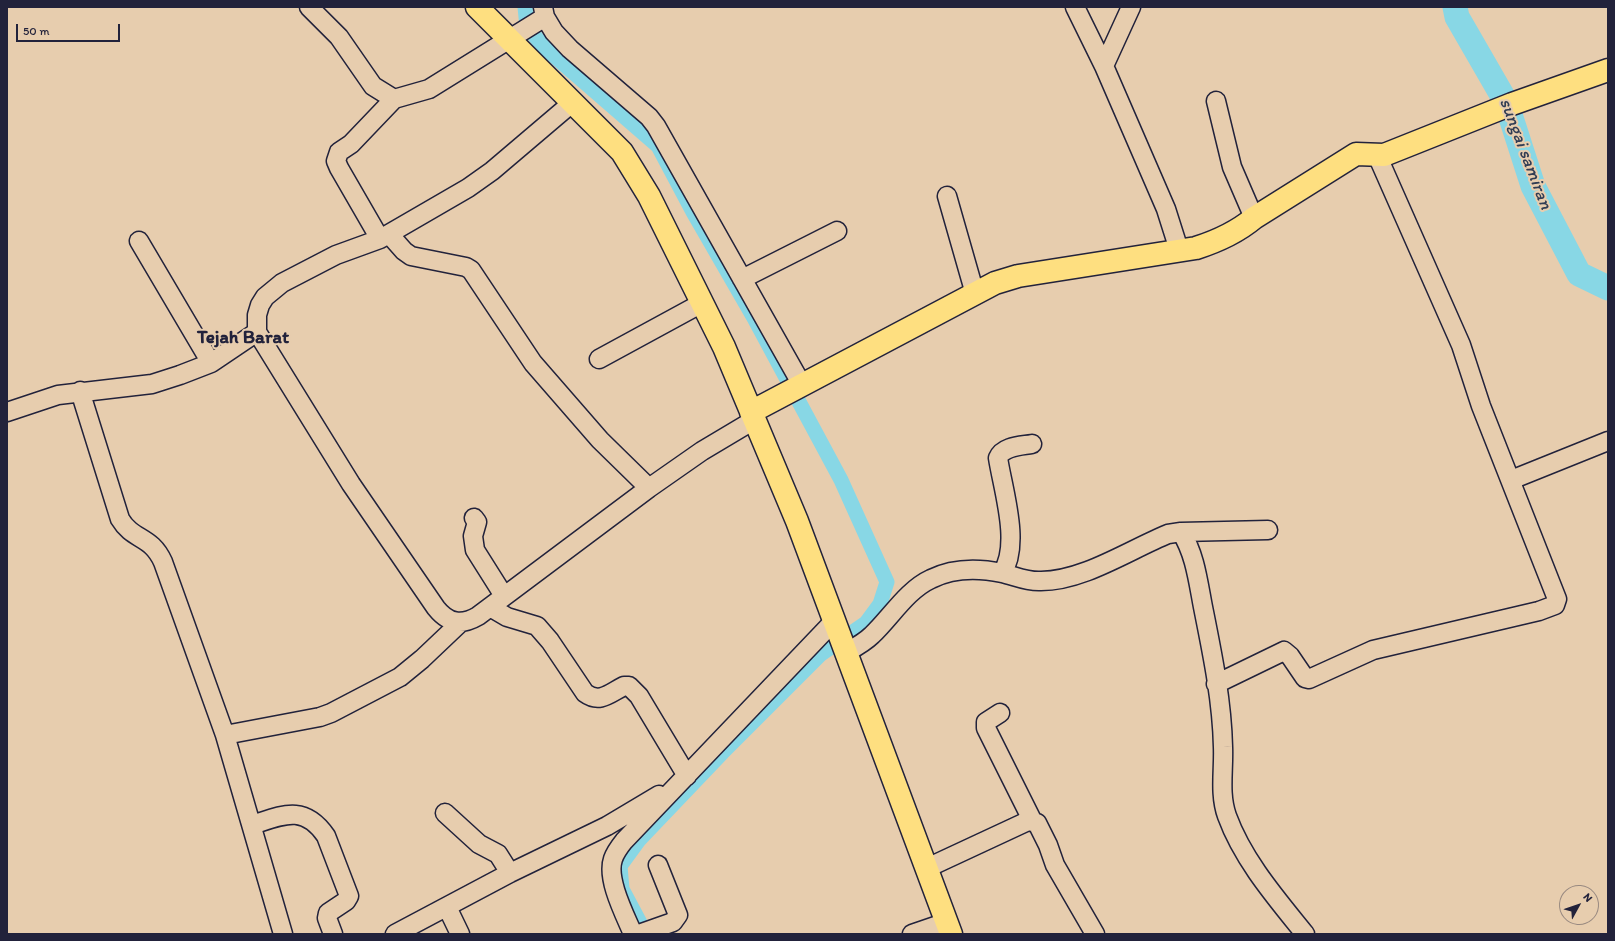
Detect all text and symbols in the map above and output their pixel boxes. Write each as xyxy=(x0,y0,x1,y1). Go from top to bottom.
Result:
scale bar xyxy=(18,16,122,42)
text: 50 m xyxy=(23,24,49,38)
water label: sungai samiran xyxy=(1494,95,1556,213)
district label: Tejah Barat xyxy=(197,327,289,349)
north arrow xyxy=(1559,885,1599,925)
text: N xyxy=(1580,891,1595,905)

